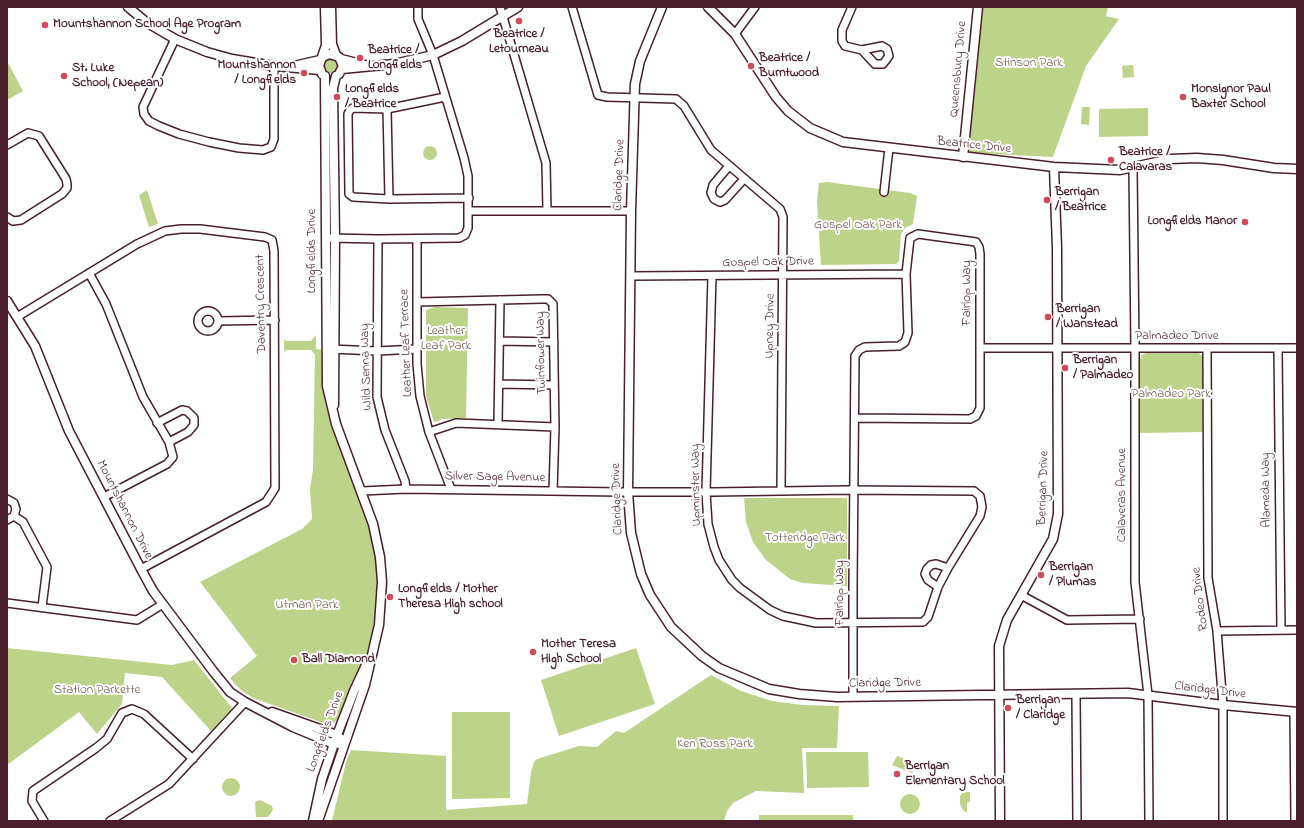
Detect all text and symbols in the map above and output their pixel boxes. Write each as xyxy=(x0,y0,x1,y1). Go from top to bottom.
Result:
marker: Beatrice / Letourneau xyxy=(514,16,524,26)
place label: Mountshannon School Age Program xyxy=(53,17,241,33)
marker: Mountshannon School Age Program xyxy=(40,20,50,30)
street label: Queensbury Drive xyxy=(947,20,971,118)
place label: Beatrice / Letourneau xyxy=(489,27,549,58)
place label: Beatrice / Longfields xyxy=(368,43,422,74)
place label: Beatrice / Burntwood xyxy=(759,51,819,82)
marker: Beatrice / Longfields xyxy=(355,53,365,63)
park label: Stinson Park xyxy=(995,56,1063,72)
place label: Mountshannon / Longfields xyxy=(217,58,296,89)
place label: St. Luke School, (Nepean) xyxy=(72,61,163,92)
marker: Beatrice / Burntwood xyxy=(746,61,756,71)
marker: Mountshannon / Longfields xyxy=(299,68,309,78)
marker: St. Luke School, (Nepean) xyxy=(59,71,69,81)
place label: Longfields / Beatrice xyxy=(345,82,399,113)
place label: Monsignor Paul Baxter School xyxy=(1191,82,1271,113)
marker: Longfields / Beatrice xyxy=(332,92,342,102)
marker: Monsignor Paul Baxter School xyxy=(1178,92,1188,102)
street label: Beatrice Drive xyxy=(936,134,1012,158)
street label: Claridge Drive xyxy=(611,139,629,211)
place label: Beatrice / Calavaras xyxy=(1119,145,1172,176)
marker: Beatrice / Calavaras xyxy=(1106,155,1116,165)
place label: Berrigan / Beatrice xyxy=(1055,185,1106,216)
marker: Berrigan / Beatrice xyxy=(1042,195,1052,205)
street label: Longfields Drive xyxy=(305,209,321,293)
place label: Longfields Manor xyxy=(1148,214,1237,230)
marker: Longfields Manor xyxy=(1240,217,1250,227)
park label: Gospel Oak Park xyxy=(814,218,902,234)
street label: Daventry Crescent xyxy=(253,254,271,354)
street label: Gospel Oak Drive xyxy=(722,254,814,272)
street label: Fairlop Way xyxy=(960,260,976,326)
street label: Leather Leaf Terrace xyxy=(397,289,417,397)
street label: Upney Drive xyxy=(763,293,779,359)
place label: Berrigan / Wanstead xyxy=(1056,302,1118,333)
street label: Twinflower Way xyxy=(533,311,551,395)
marker: Berrigan / Wanstead xyxy=(1043,312,1053,322)
street label: Wild Senna Way xyxy=(358,323,376,411)
park label: Leather Leaf Park xyxy=(421,324,471,355)
street label: Palmadeo Drive xyxy=(1135,329,1219,345)
place label: Berrigan / Palmadeo xyxy=(1073,353,1133,384)
marker: Berrigan / Palmadeo xyxy=(1060,363,1070,373)
park label: Palmadeo Park xyxy=(1131,387,1211,403)
street label: Upminster Way xyxy=(688,444,706,526)
street label: Calaveras Avenue xyxy=(1115,448,1131,542)
street label: Berrigan Drive xyxy=(1035,450,1053,526)
street label: Alameda Way xyxy=(1259,452,1275,528)
street label: Mountshannon Drive xyxy=(92,458,156,562)
street label: Claridge Drive xyxy=(609,463,627,535)
street label: Silver Sage Avenue xyxy=(445,469,545,487)
park label: Totteridge Park xyxy=(765,531,845,547)
street label: Fairlop Way xyxy=(833,560,849,626)
place label: Berrigan / Plumas xyxy=(1049,560,1096,591)
street label: Rodeo Drive xyxy=(1189,566,1213,632)
marker: Berrigan / Plumas xyxy=(1036,570,1046,580)
place label: Longfields / Mother Theresa High school xyxy=(398,582,503,613)
marker: Longfields / Mother Theresa High school xyxy=(385,592,395,602)
park label: Utman Park xyxy=(276,598,338,614)
place label: Mother Teresa High School xyxy=(541,637,616,668)
marker: Mother Teresa High School xyxy=(528,647,538,657)
place label: Ball Diamond xyxy=(302,652,375,668)
marker: Ball Diamond xyxy=(289,655,299,665)
street label: Claridge Drive xyxy=(849,676,921,692)
street label: Claridge Drive xyxy=(1173,679,1247,703)
park label: Station Parkette xyxy=(54,683,140,699)
street label: Longfields Drive xyxy=(304,690,348,774)
place label: Berrigan / Claridge xyxy=(1016,693,1065,724)
marker: Berrigan / Claridge xyxy=(1003,703,1013,713)
park label: Ken Ross Park xyxy=(677,737,753,753)
place label: Berrigan Elementary School xyxy=(905,759,1005,790)
marker: Berrigan Elementary School xyxy=(892,769,902,779)

